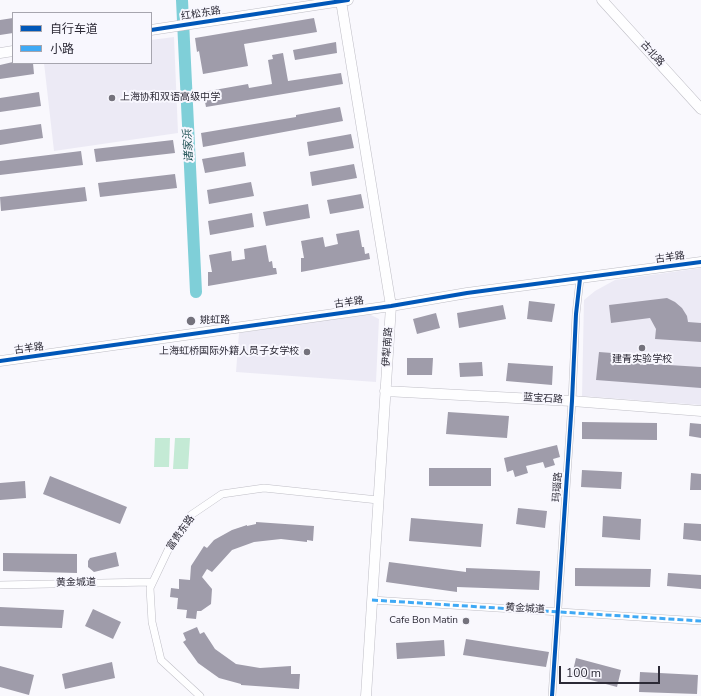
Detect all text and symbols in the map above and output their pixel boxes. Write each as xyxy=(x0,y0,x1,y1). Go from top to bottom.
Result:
street label: 红松东路 xyxy=(180,5,222,23)
legend xyxy=(12,12,152,64)
text: 自行车道 xyxy=(50,21,98,37)
street label: 古北路 xyxy=(638,39,666,69)
text: 小路 xyxy=(50,41,74,57)
place label: 上海协和双语高级中学 xyxy=(120,92,220,104)
marker: 上海协和双语高级中学 xyxy=(107,93,117,103)
water label: 诸家浜 xyxy=(182,129,196,163)
street label: 古羊路 xyxy=(654,250,686,266)
street label: 古羊路 xyxy=(333,295,365,311)
marker: 姚虹路 xyxy=(185,315,197,327)
place label: 姚虹路 xyxy=(200,315,230,327)
street label: 伊犁南路 xyxy=(381,327,395,367)
street label: 古羊路 xyxy=(13,341,45,357)
marker: 建青实验学校 xyxy=(637,343,647,353)
place label: 上海虹桥国际外籍人员子女学校 xyxy=(159,346,299,358)
marker: 上海虹桥国际外籍人员子女学校 xyxy=(302,347,312,357)
place label: 建青实验学校 xyxy=(612,354,672,366)
street label: 蓝宝石路 xyxy=(523,392,563,406)
street label: 玛瑙路 xyxy=(551,472,565,502)
street label: 富贵东路 xyxy=(165,513,197,553)
street label: 黄金城道 xyxy=(56,577,96,589)
street label: 黄金城道 xyxy=(505,602,545,616)
place label: Cafe Bon Matin xyxy=(389,615,458,627)
marker: Cafe Bon Matin xyxy=(461,616,471,626)
scale bar xyxy=(561,658,662,684)
text: 100 m xyxy=(566,665,601,681)

